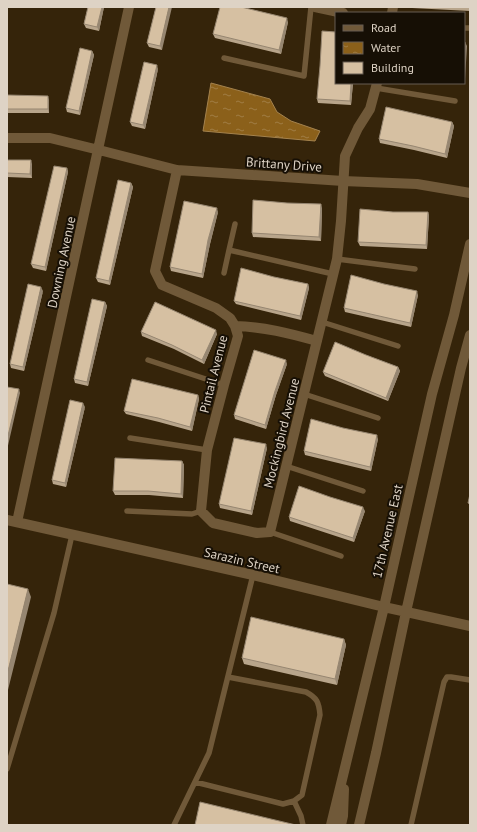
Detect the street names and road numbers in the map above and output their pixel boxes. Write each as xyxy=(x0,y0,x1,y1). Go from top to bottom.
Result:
street label: Brittany Drive xyxy=(245,153,323,176)
street label: Downing Avenue xyxy=(43,215,79,309)
street label: Pintail Avenue xyxy=(196,333,231,415)
street label: Mockingbird Avenue xyxy=(260,376,303,490)
street label: 17th Avenue East xyxy=(368,482,407,580)
street label: Sarazin Street xyxy=(202,544,282,578)

